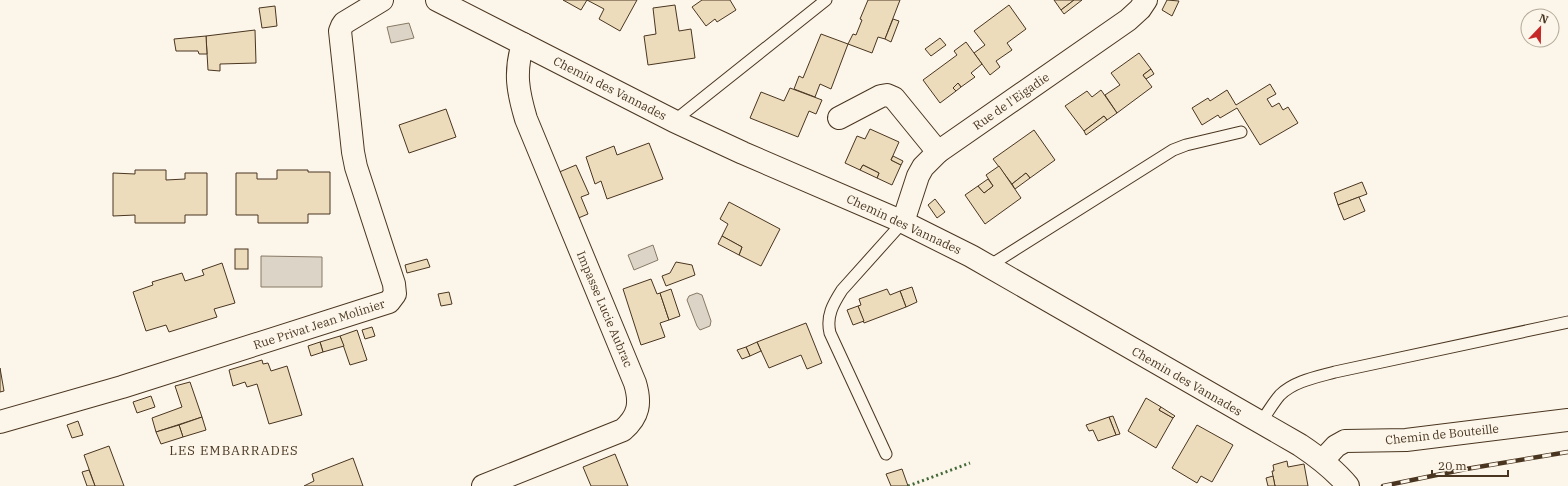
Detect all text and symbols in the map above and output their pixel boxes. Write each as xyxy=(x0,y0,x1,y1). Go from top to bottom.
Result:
north arrow xyxy=(1520,8,1560,48)
text: N xyxy=(1537,11,1551,27)
street label: Chemin des Vannades xyxy=(551,53,669,123)
street label: Rue de l'Eigadie xyxy=(970,69,1052,133)
street label: Chemin des Vannades xyxy=(844,191,964,257)
street label: Impasse Lucie Aubrac xyxy=(574,249,636,369)
street label: Rue Privat Jean Molinier xyxy=(251,295,387,352)
street label: Chemin des Vannades xyxy=(1129,343,1245,419)
street label: Chemin de Bouteille xyxy=(1384,421,1500,447)
district label: LES EMBARRADES xyxy=(169,442,299,459)
scale bar xyxy=(1432,452,1508,478)
text: 20 m xyxy=(1438,458,1467,473)

